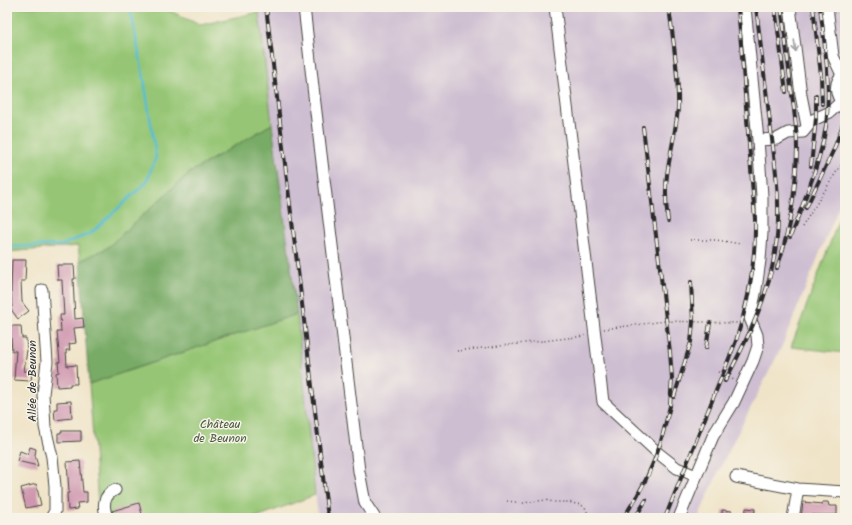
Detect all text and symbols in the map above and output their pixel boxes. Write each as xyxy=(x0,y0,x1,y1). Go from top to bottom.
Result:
one-way arrow xyxy=(791,39,799,52)
street label: Allée de Beunon xyxy=(23,340,42,422)
park label: Château de Beunon xyxy=(193,415,247,448)

